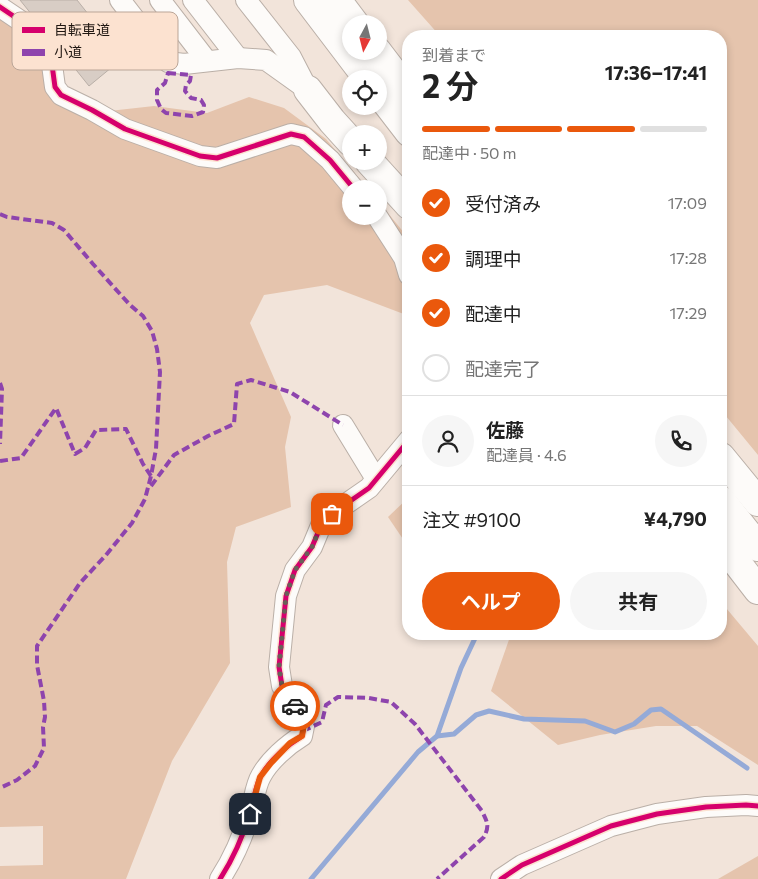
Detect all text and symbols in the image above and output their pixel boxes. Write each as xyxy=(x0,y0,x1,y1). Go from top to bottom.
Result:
legend xyxy=(12,12,178,70)
north arrow xyxy=(342,15,388,60)
map controls xyxy=(342,15,387,225)
text: 自転車道 xyxy=(54,21,110,38)
text: 小道 xyxy=(54,43,82,60)
text: 到着まで xyxy=(422,45,486,64)
text: 17:36–17:41 xyxy=(605,61,707,84)
text: 2 分 xyxy=(422,65,478,105)
button: locate xyxy=(342,70,387,115)
button: + xyxy=(342,125,387,170)
text: 配達中 · 50 m xyxy=(422,143,517,162)
button: − xyxy=(342,180,387,225)
icon: check xyxy=(422,189,450,217)
text: 受付済み xyxy=(465,192,541,215)
text: 17:09 xyxy=(668,193,707,212)
icon: check xyxy=(422,244,450,272)
text: 調理中 xyxy=(465,247,522,270)
text: 17:28 xyxy=(669,248,707,267)
icon: check xyxy=(422,299,450,327)
text: 配達中 xyxy=(465,302,522,325)
text: 17:29 xyxy=(669,303,707,322)
text: 配達完了 xyxy=(465,357,541,380)
button: person xyxy=(422,415,474,467)
button: phone xyxy=(655,415,707,467)
text: 佐藤 xyxy=(486,418,524,441)
text: 配達員 · 4.6 xyxy=(486,445,567,464)
pin xyxy=(311,493,353,535)
icon: bag xyxy=(318,500,346,528)
text: ¥4,790 xyxy=(644,507,707,530)
text: 注文 #9100 xyxy=(422,508,521,531)
button: ヘルプ xyxy=(422,572,560,630)
button: 共有 xyxy=(570,572,707,630)
courier xyxy=(270,681,320,731)
icon: car xyxy=(281,692,309,720)
pin xyxy=(229,793,271,835)
icon: home xyxy=(236,800,264,828)

